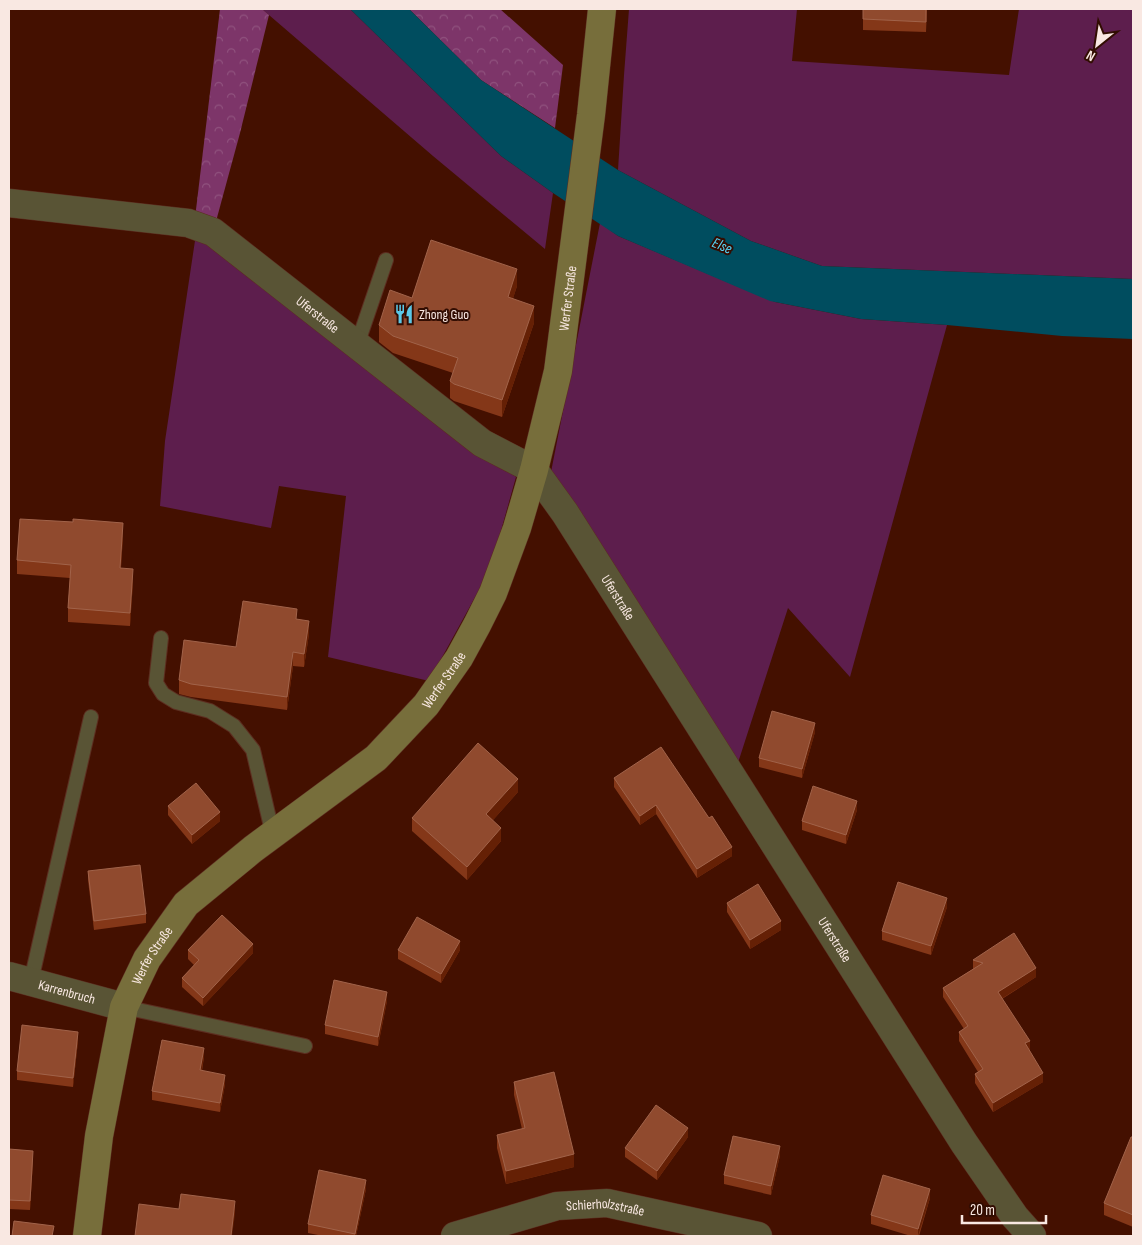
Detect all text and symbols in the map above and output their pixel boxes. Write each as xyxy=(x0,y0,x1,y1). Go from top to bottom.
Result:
north arrow xyxy=(1072,20,1122,70)
text: N xyxy=(1083,47,1098,65)
water label: Else xyxy=(709,233,735,259)
street label: Werfer Straße xyxy=(555,265,580,332)
street label: Uferstraße xyxy=(293,292,343,336)
restaurant icon: Zhong Guo xyxy=(393,303,415,325)
place label: Zhong Guo xyxy=(419,306,469,323)
street label: Uferstraße xyxy=(598,572,639,623)
street label: Werfer Straße xyxy=(418,649,469,712)
street label: Uferstraße xyxy=(815,914,856,965)
street label: Werfer Straße xyxy=(128,923,176,987)
street label: Karrenbruch xyxy=(37,976,97,1007)
scale bar xyxy=(962,1192,1046,1224)
street label: Schierholzstraße xyxy=(565,1194,646,1219)
text: 20 m xyxy=(970,1201,995,1220)

